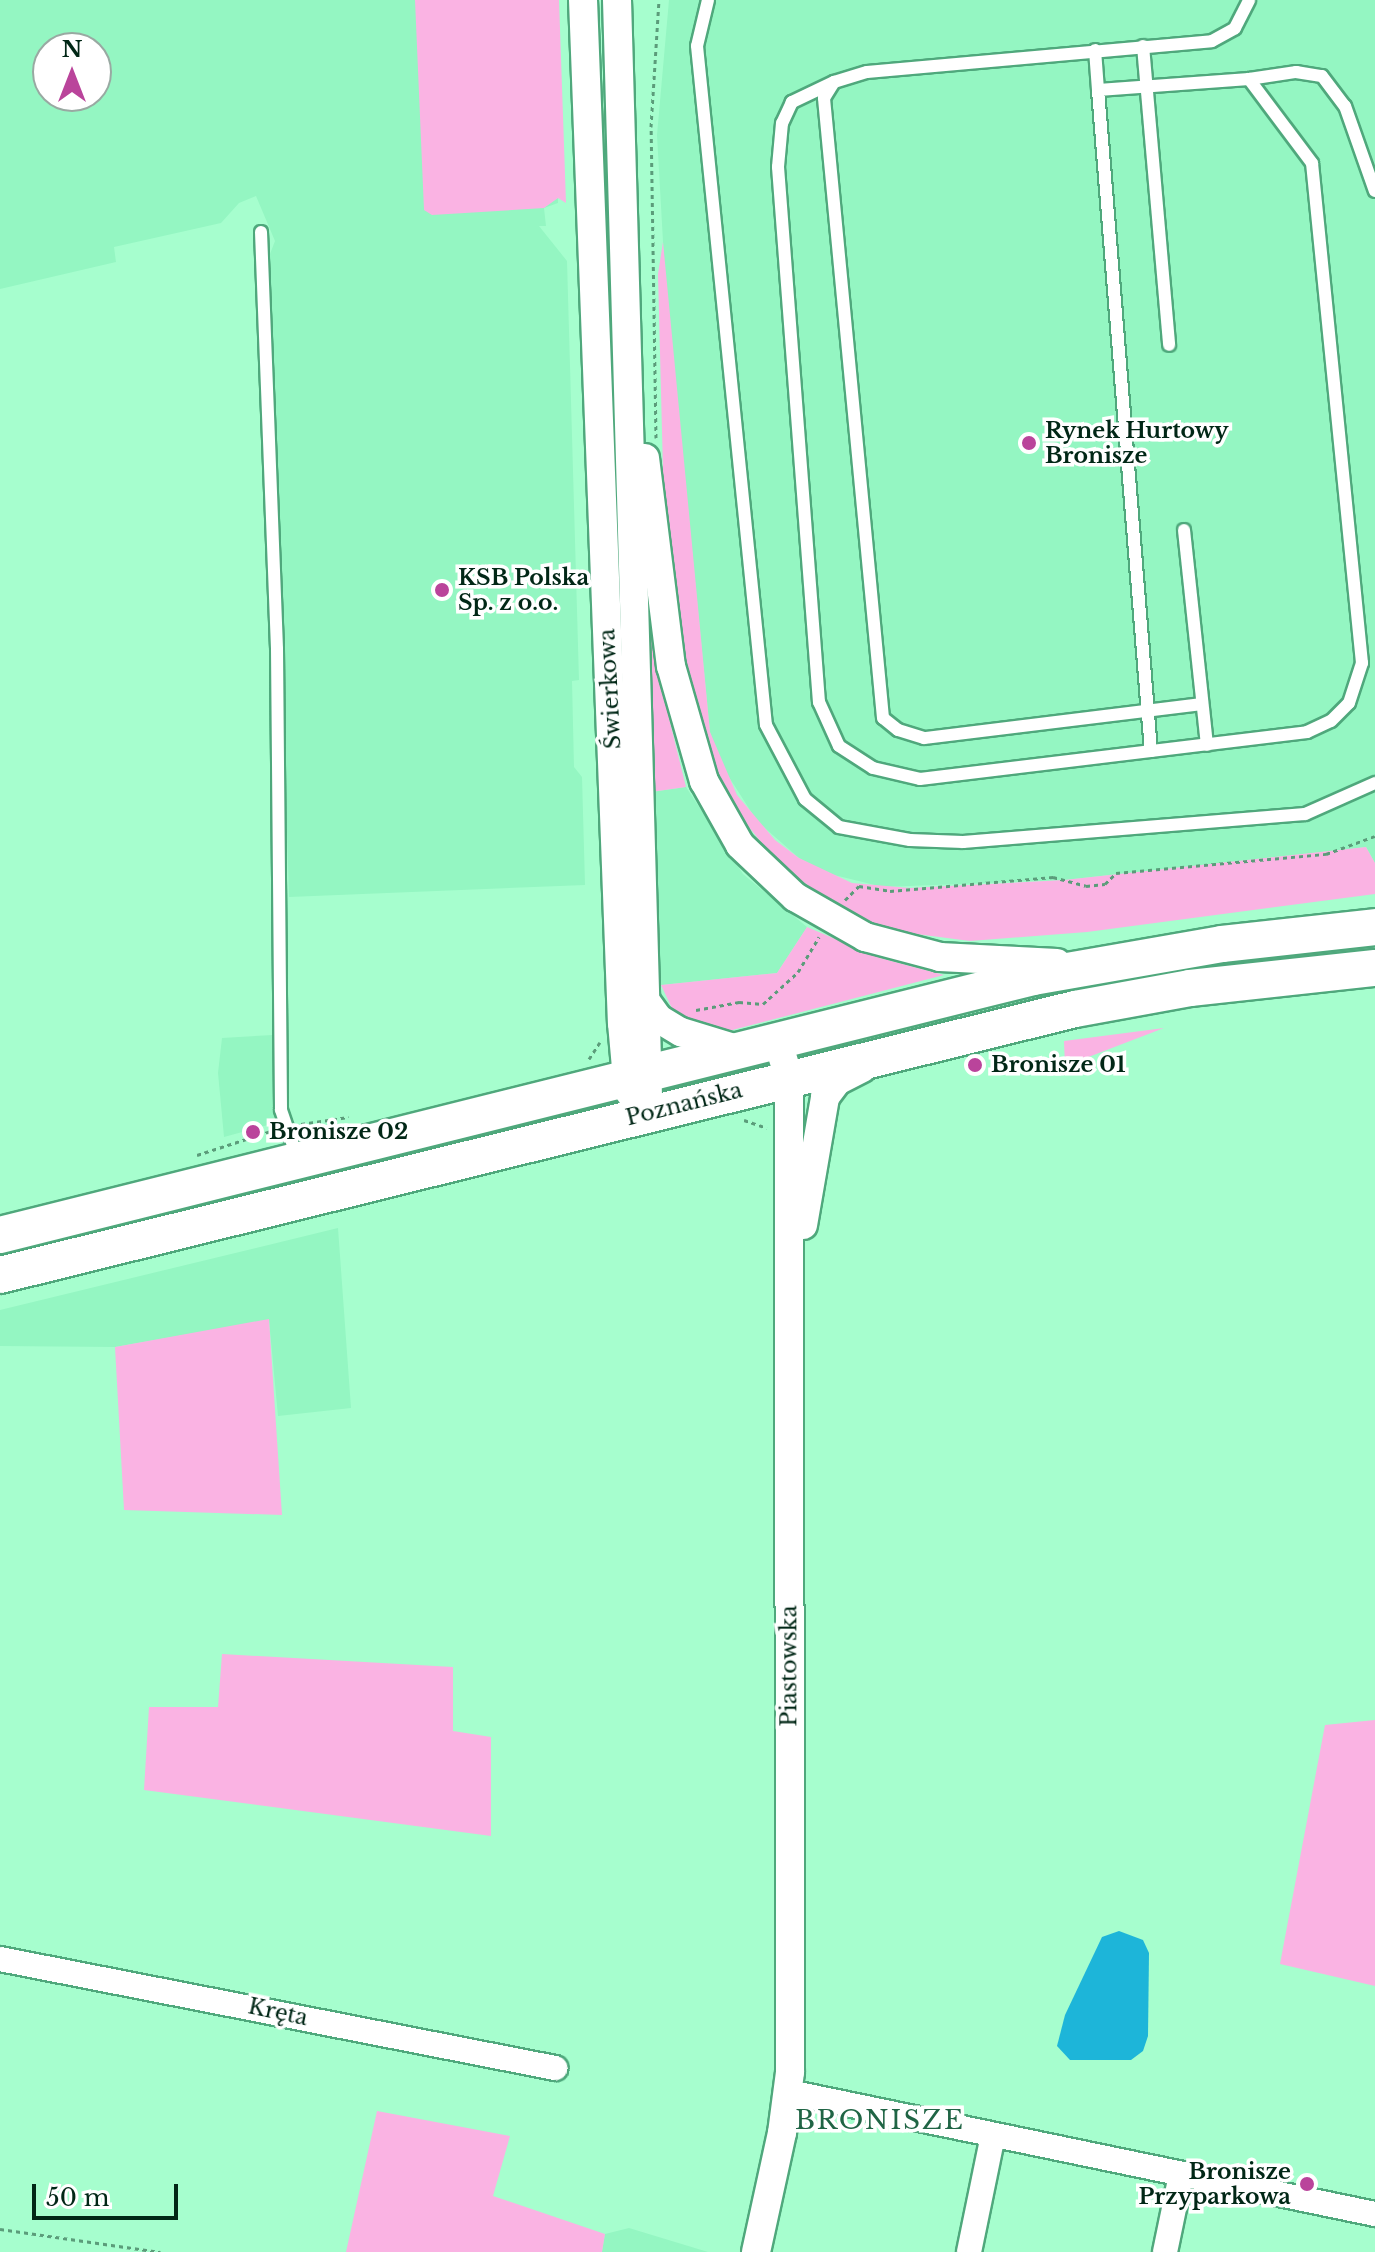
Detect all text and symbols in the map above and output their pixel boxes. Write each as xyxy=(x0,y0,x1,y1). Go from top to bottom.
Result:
north arrow xyxy=(32,32,112,112)
text: N xyxy=(62,36,82,63)
place label: Rynek Hurtowy Bronisze xyxy=(1045,417,1229,468)
marker: Rynek Hurtowy Bronisze xyxy=(1020,434,1038,452)
place label: KSB Polska Sp. z o.o. xyxy=(458,564,589,616)
marker: KSB Polska Sp. z o.o. xyxy=(433,581,451,599)
street label: Świerkowa xyxy=(594,628,626,750)
place label: Bronisze 01 xyxy=(991,1052,1126,1078)
marker: Bronisze 01 xyxy=(966,1056,984,1074)
street label: Poznańska xyxy=(623,1077,745,1131)
place label: Bronisze 02 xyxy=(269,1119,408,1145)
marker: Bronisze 02 xyxy=(244,1123,262,1141)
street label: Piastowska xyxy=(776,1605,802,1727)
street label: Kręta xyxy=(246,1993,310,2031)
district label: BRONISZE xyxy=(795,2105,965,2137)
place label: Bronisze Przyparkowa xyxy=(1139,2158,1291,2210)
scale bar xyxy=(36,2168,182,2218)
marker: Bronisze Przyparkowa xyxy=(1298,2175,1316,2193)
text: 50 m xyxy=(46,2183,109,2212)

